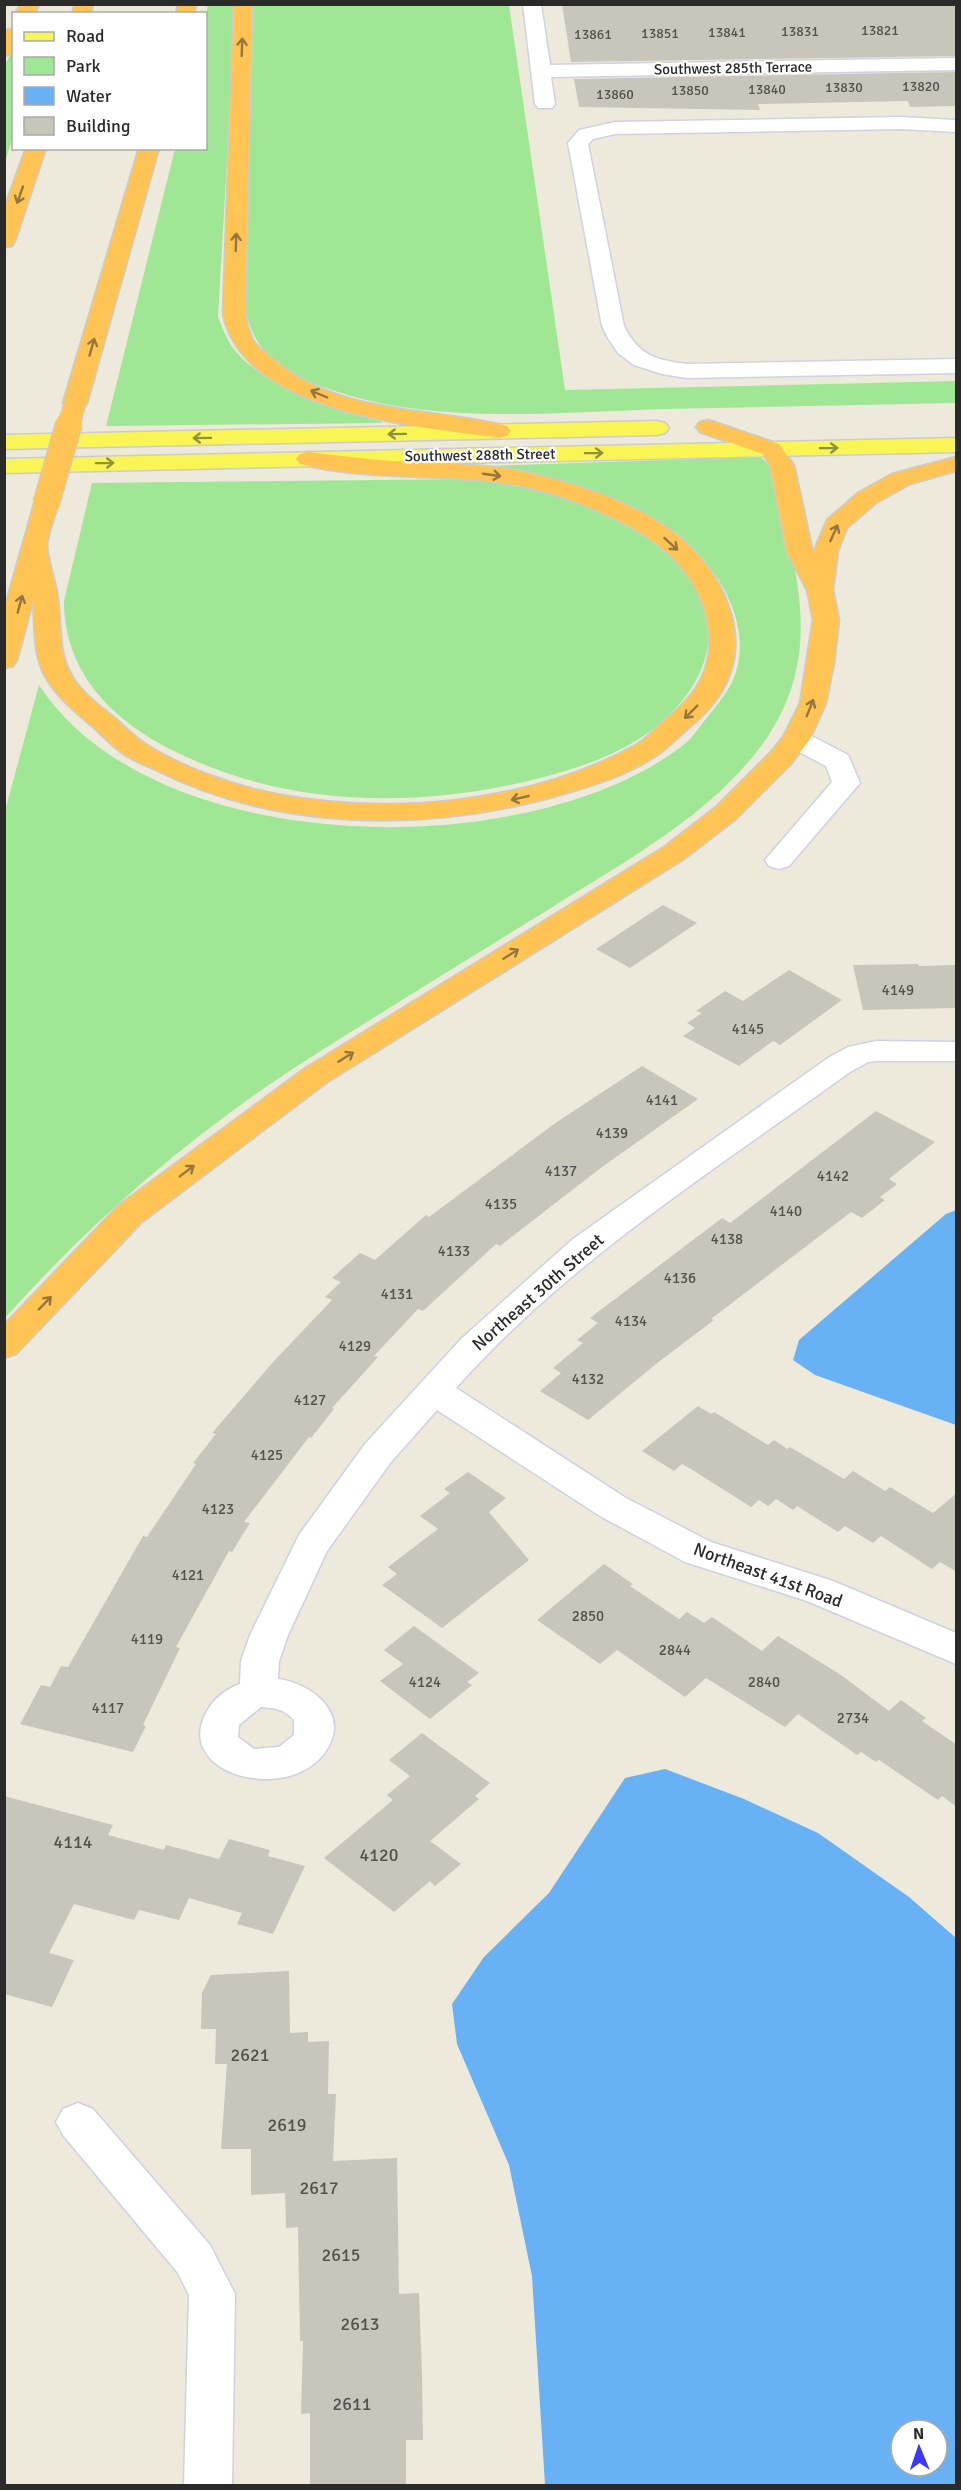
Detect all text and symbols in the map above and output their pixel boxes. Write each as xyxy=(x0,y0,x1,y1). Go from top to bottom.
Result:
legend xyxy=(12,12,207,150)
house number: 13821 xyxy=(861,22,899,39)
house number: 13831 xyxy=(781,23,819,40)
house number: 13841 xyxy=(708,24,746,41)
text: Road xyxy=(66,25,105,47)
house number: 13851 xyxy=(641,25,679,42)
house number: 13861 xyxy=(574,26,612,43)
one-way arrow xyxy=(236,37,247,57)
text: Park xyxy=(66,55,101,77)
street label: Southwest 285th Terrace xyxy=(654,58,812,78)
house number: 13820 xyxy=(902,78,940,95)
house number: 13830 xyxy=(825,79,863,96)
house number: 13840 xyxy=(748,81,786,98)
house number: 13850 xyxy=(671,82,709,99)
text: Water xyxy=(66,85,112,107)
house number: 13860 xyxy=(596,86,634,103)
text: Building xyxy=(66,115,130,137)
one-way arrow xyxy=(14,185,25,203)
one-way arrow xyxy=(230,232,242,252)
one-way arrow xyxy=(86,338,98,357)
one-way arrow xyxy=(310,388,329,399)
one-way arrow xyxy=(388,428,408,439)
one-way arrow xyxy=(193,432,213,444)
one-way arrow xyxy=(819,442,839,453)
street label: Southwest 288th Street xyxy=(404,445,556,465)
one-way arrow xyxy=(583,447,603,458)
one-way arrow xyxy=(94,458,114,469)
one-way arrow xyxy=(481,469,501,480)
one-way arrow xyxy=(828,525,840,543)
one-way arrow xyxy=(663,537,678,551)
one-way arrow xyxy=(14,595,26,614)
one-way arrow xyxy=(805,699,816,717)
one-way arrow xyxy=(683,704,698,719)
one-way arrow xyxy=(510,793,529,805)
one-way arrow xyxy=(502,948,519,960)
house number: 4149 xyxy=(882,981,914,999)
house number: 4145 xyxy=(732,1020,764,1038)
one-way arrow xyxy=(337,1051,354,1064)
house number: 4141 xyxy=(646,1091,678,1109)
house number: 4139 xyxy=(596,1124,628,1142)
house number: 4137 xyxy=(545,1162,577,1180)
one-way arrow xyxy=(179,1165,195,1177)
house number: 4142 xyxy=(817,1167,849,1185)
house number: 4135 xyxy=(485,1195,517,1213)
house number: 4140 xyxy=(770,1202,802,1220)
street label: Northeast 30th Street xyxy=(468,1229,608,1355)
house number: 4138 xyxy=(711,1230,743,1248)
house number: 4133 xyxy=(438,1242,470,1260)
house number: 4136 xyxy=(664,1269,696,1287)
house number: 4131 xyxy=(381,1285,413,1303)
one-way arrow xyxy=(38,1296,52,1311)
house number: 4134 xyxy=(615,1312,647,1330)
house number: 4129 xyxy=(339,1337,371,1355)
house number: 4132 xyxy=(572,1370,604,1388)
house number: 4127 xyxy=(294,1391,326,1409)
house number: 4125 xyxy=(251,1446,283,1464)
house number: 4123 xyxy=(202,1500,234,1518)
street label: Northeast 41st Road xyxy=(690,1538,846,1612)
house number: 4121 xyxy=(172,1566,204,1584)
house number: 2850 xyxy=(572,1607,604,1625)
house number: 4119 xyxy=(131,1630,163,1648)
house number: 2844 xyxy=(659,1641,691,1659)
house number: 4124 xyxy=(409,1673,441,1691)
house number: 2840 xyxy=(748,1673,780,1691)
house number: 4117 xyxy=(92,1699,124,1717)
house number: 2734 xyxy=(837,1709,869,1727)
house number: 4114 xyxy=(54,1831,93,1853)
house number: 4120 xyxy=(360,1844,398,1866)
house number: 2621 xyxy=(231,2044,269,2066)
house number: 2619 xyxy=(268,2114,306,2136)
house number: 2617 xyxy=(300,2177,338,2199)
house number: 2615 xyxy=(322,2244,360,2266)
house number: 2613 xyxy=(341,2313,379,2335)
house number: 2611 xyxy=(333,2393,371,2415)
north arrow xyxy=(889,2418,949,2478)
text: N xyxy=(913,2424,924,2444)

